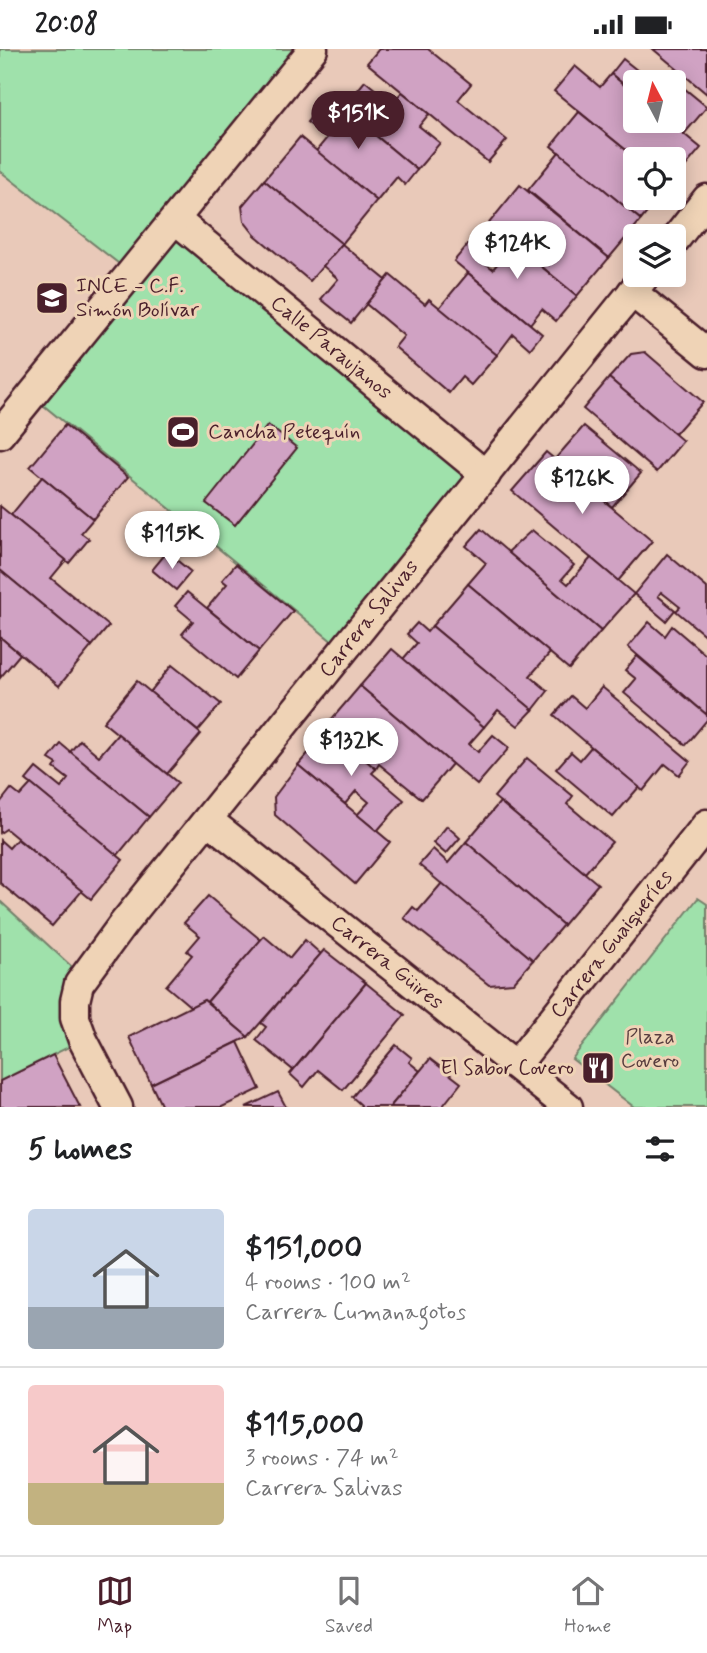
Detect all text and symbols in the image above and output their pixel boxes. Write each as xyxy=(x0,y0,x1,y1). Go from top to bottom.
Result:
text: 20:08 xyxy=(35,8,98,42)
north arrow xyxy=(623,70,686,133)
map controls xyxy=(623,70,686,287)
pin: $151K xyxy=(309,91,407,151)
text: $151K xyxy=(327,99,389,129)
button: locate xyxy=(623,147,686,210)
pin: $124K xyxy=(468,222,566,281)
button: layers xyxy=(623,224,686,287)
text: $124K xyxy=(484,229,550,259)
place label: INCE - C.F. Simón Bolívar xyxy=(76,272,199,324)
school or university icon: INCE - C.F. Simón Bolívar xyxy=(33,279,71,317)
street label: Calle Paraujanos xyxy=(265,289,398,406)
sports icon: Cancha Petequín xyxy=(164,413,202,451)
place label: Cancha Petequín xyxy=(208,418,360,446)
pin: $126K xyxy=(533,456,631,516)
text: $126K xyxy=(550,464,614,494)
pin: $115K xyxy=(123,511,221,571)
text: $115K xyxy=(141,519,203,549)
street label: Carrera Salivas xyxy=(313,554,425,683)
pin: $132K xyxy=(302,719,400,778)
text: $132K xyxy=(319,726,383,756)
street label: Carrera Guaiqueríes xyxy=(544,864,679,1024)
street label: Carrera Güires xyxy=(325,909,449,1016)
park label: Plaza Covero xyxy=(621,1023,679,1075)
restaurant icon: El Sabor Covero xyxy=(579,1049,617,1087)
place label: El Sabor Covero xyxy=(440,1054,574,1082)
text: 5 homes xyxy=(28,1130,133,1169)
icon: filters xyxy=(641,1130,679,1168)
text: $151,000 xyxy=(245,1229,362,1268)
icon: home xyxy=(84,1237,168,1321)
text: 4 rooms · 100 m² xyxy=(245,1268,411,1298)
text: Carrera Cumanagotos xyxy=(245,1298,466,1328)
text: $115,000 xyxy=(245,1405,364,1444)
icon: home xyxy=(84,1413,168,1497)
text: 3 rooms · 74 m² xyxy=(245,1444,399,1474)
text: Carrera Salivas xyxy=(245,1474,403,1504)
tab: Map xyxy=(96,1572,134,1639)
tab: Saved xyxy=(325,1572,373,1639)
tab: Home xyxy=(564,1572,611,1639)

